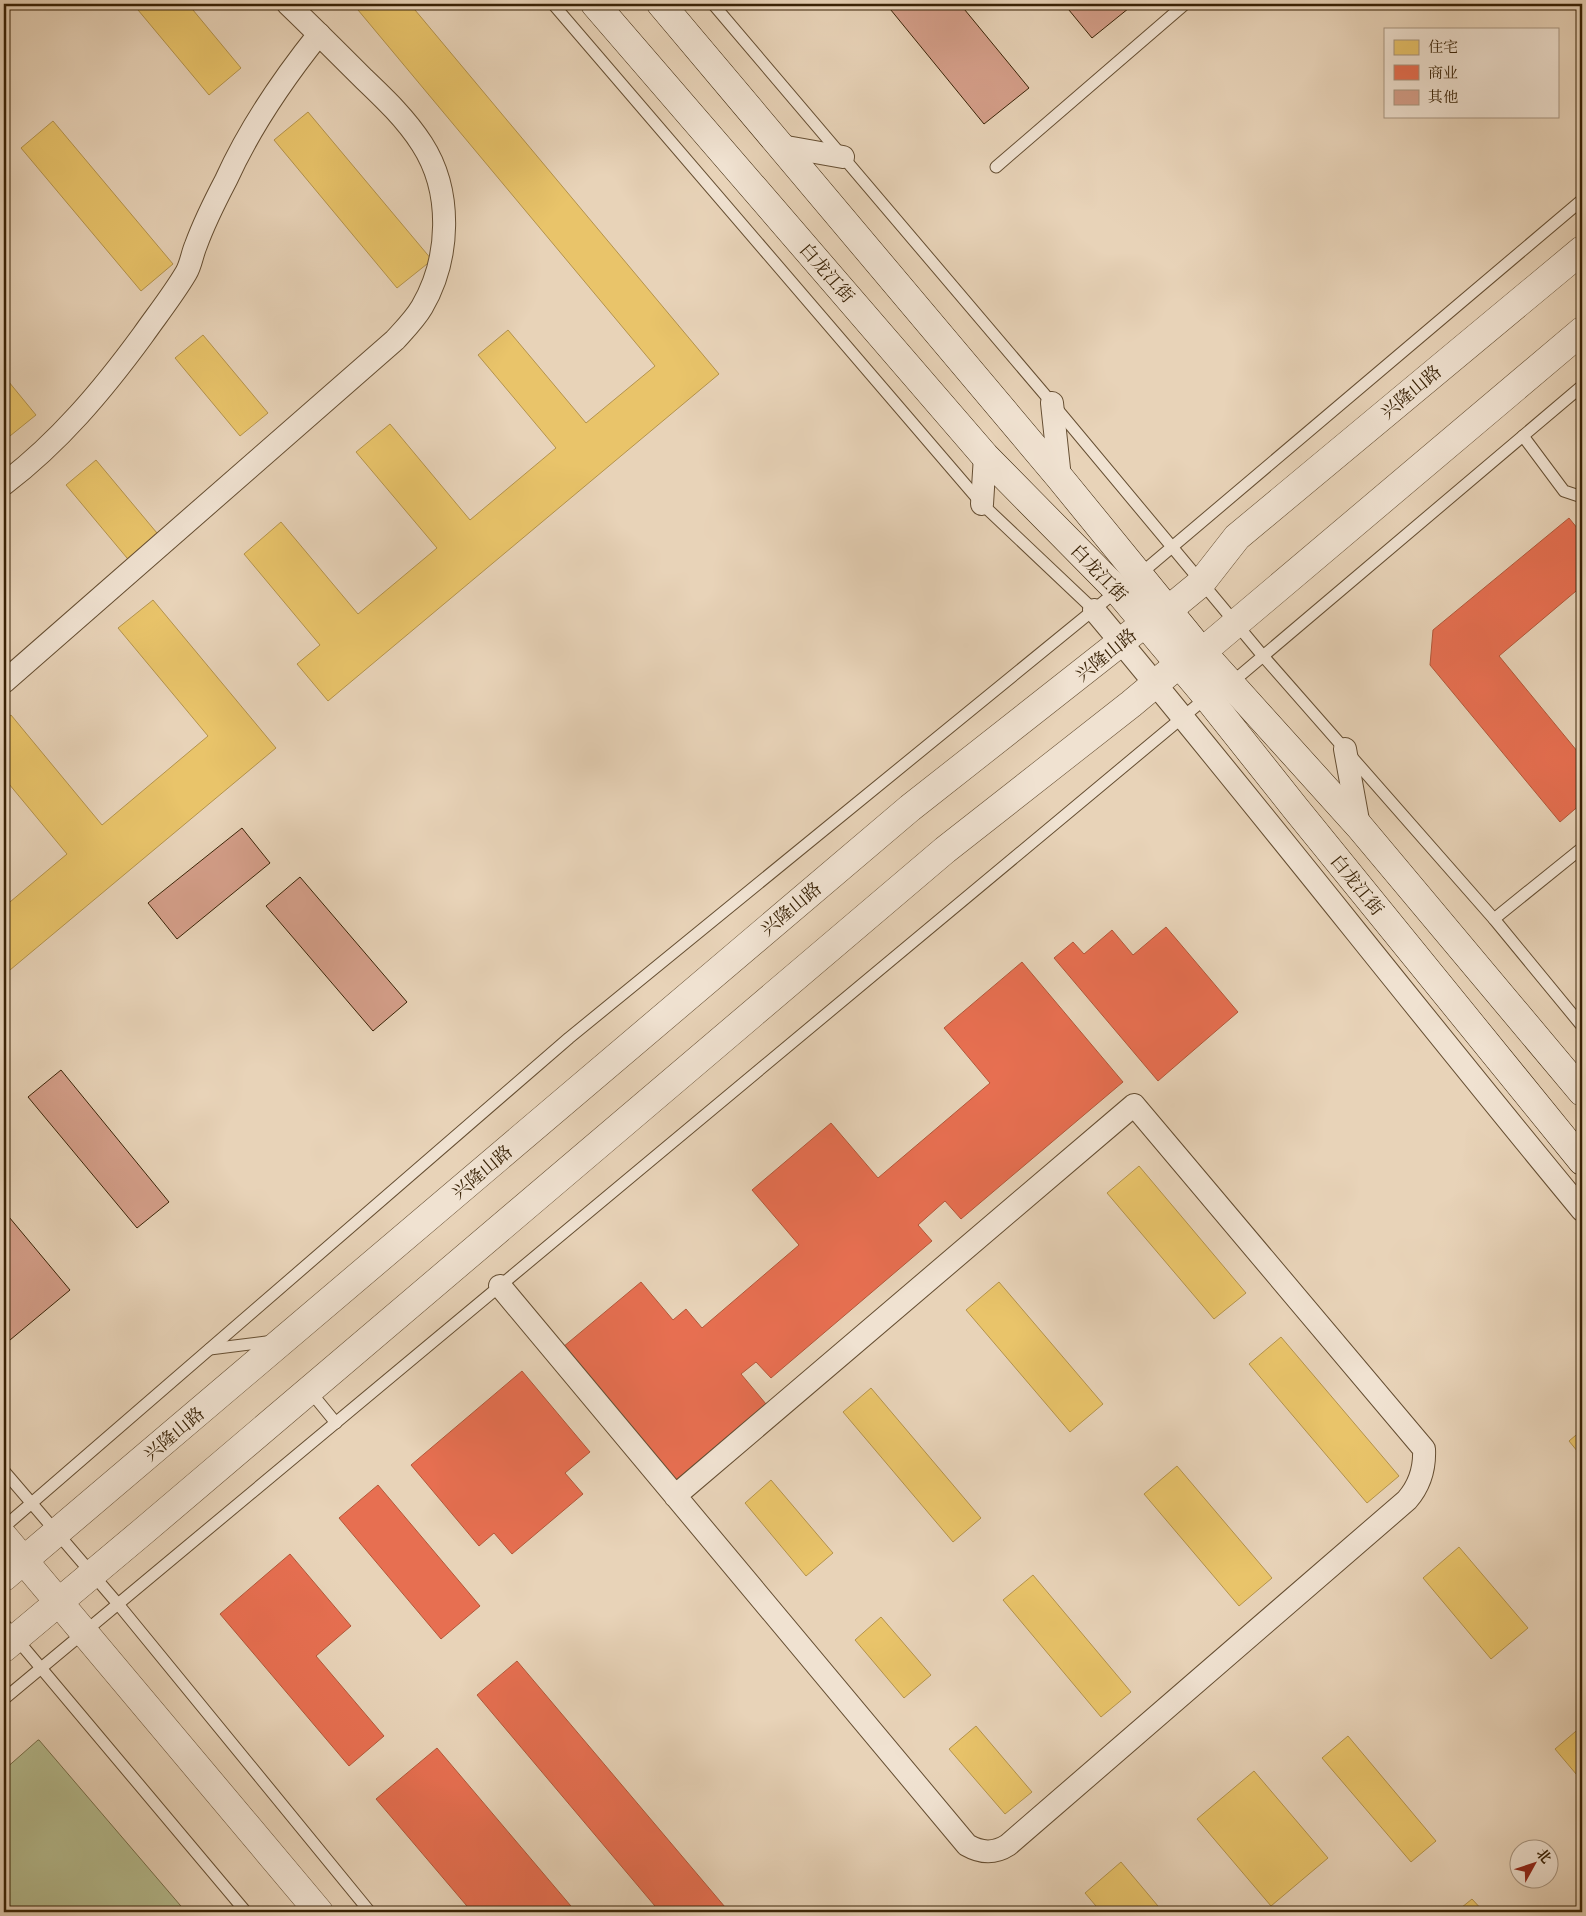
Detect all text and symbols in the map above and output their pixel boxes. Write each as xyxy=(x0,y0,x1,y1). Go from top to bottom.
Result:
legend xyxy=(1384,28,1558,118)
text: 住宅 xyxy=(1428,38,1458,59)
text: 商业 xyxy=(1428,64,1458,85)
text: 其他 xyxy=(1428,88,1458,109)
street label: 白龙江街 xyxy=(793,239,859,309)
street label: 兴隆山路 xyxy=(1376,360,1448,426)
street label: 白龙江街 xyxy=(1064,539,1132,609)
street label: 兴隆山路 xyxy=(1071,624,1143,689)
street label: 白龙江街 xyxy=(1323,850,1388,922)
street label: 兴隆山路 xyxy=(756,877,828,943)
street label: 兴隆山路 xyxy=(447,1140,519,1206)
street label: 兴隆山路 xyxy=(139,1402,211,1468)
north arrow xyxy=(1508,1838,1558,1888)
text: 北 xyxy=(1531,1845,1555,1868)

